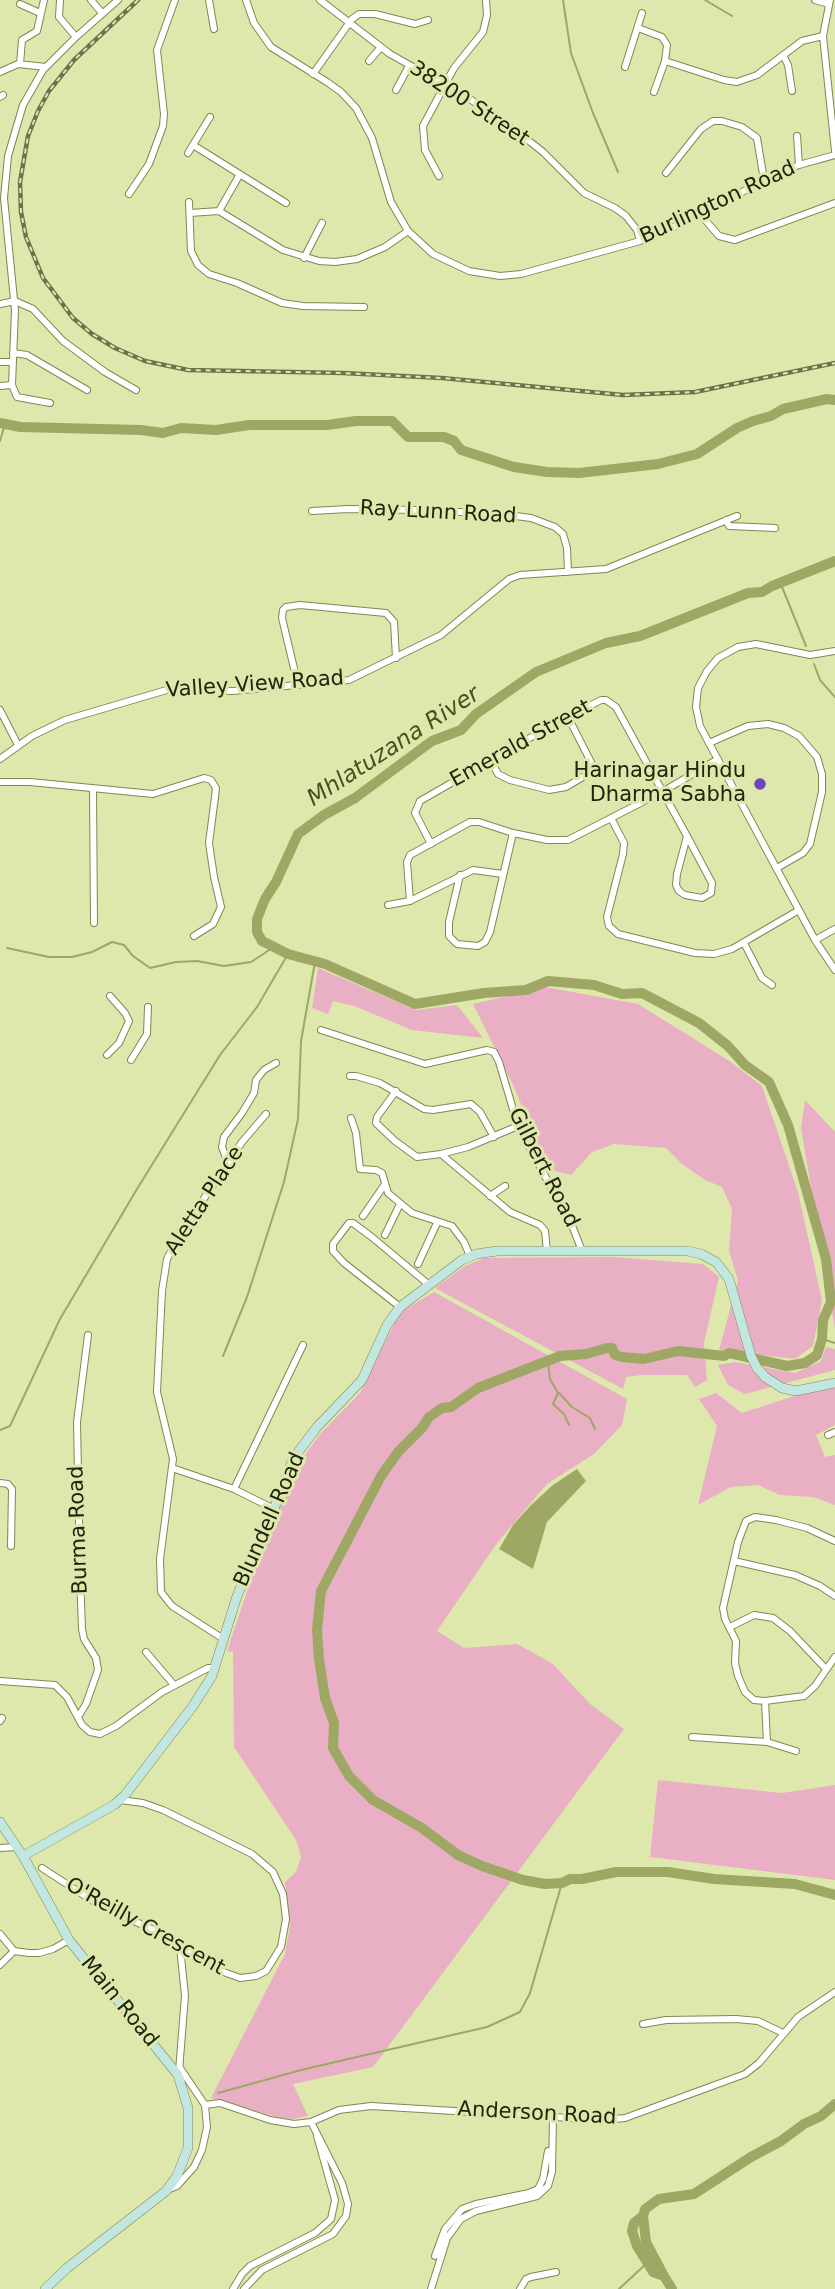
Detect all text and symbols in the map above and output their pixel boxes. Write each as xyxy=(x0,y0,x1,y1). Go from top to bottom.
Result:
street label: 38200 Street xyxy=(405,56,533,152)
street label: Burlington Road xyxy=(636,156,800,250)
street label: Ray Lunn Road xyxy=(359,496,517,530)
street label: Valley View Road xyxy=(165,666,345,704)
water label: Mhlatuzana River xyxy=(303,681,485,813)
street label: Emerald Street xyxy=(446,695,596,793)
place label: Harinagar Hindu Dharma Sabha xyxy=(574,759,746,809)
marker: Harinagar Hindu Dharma Sabha xyxy=(752,776,768,792)
street label: Gilbert Road xyxy=(502,1104,584,1232)
street label: Aletta Place xyxy=(160,1142,250,1260)
street label: Blundell Road xyxy=(229,1449,311,1591)
street label: Burma Road xyxy=(64,1465,94,1595)
street label: O'Reilly Crescent xyxy=(61,1873,229,1981)
street label: Main Road xyxy=(75,1952,163,2052)
street label: Anderson Road xyxy=(457,2097,617,2131)

